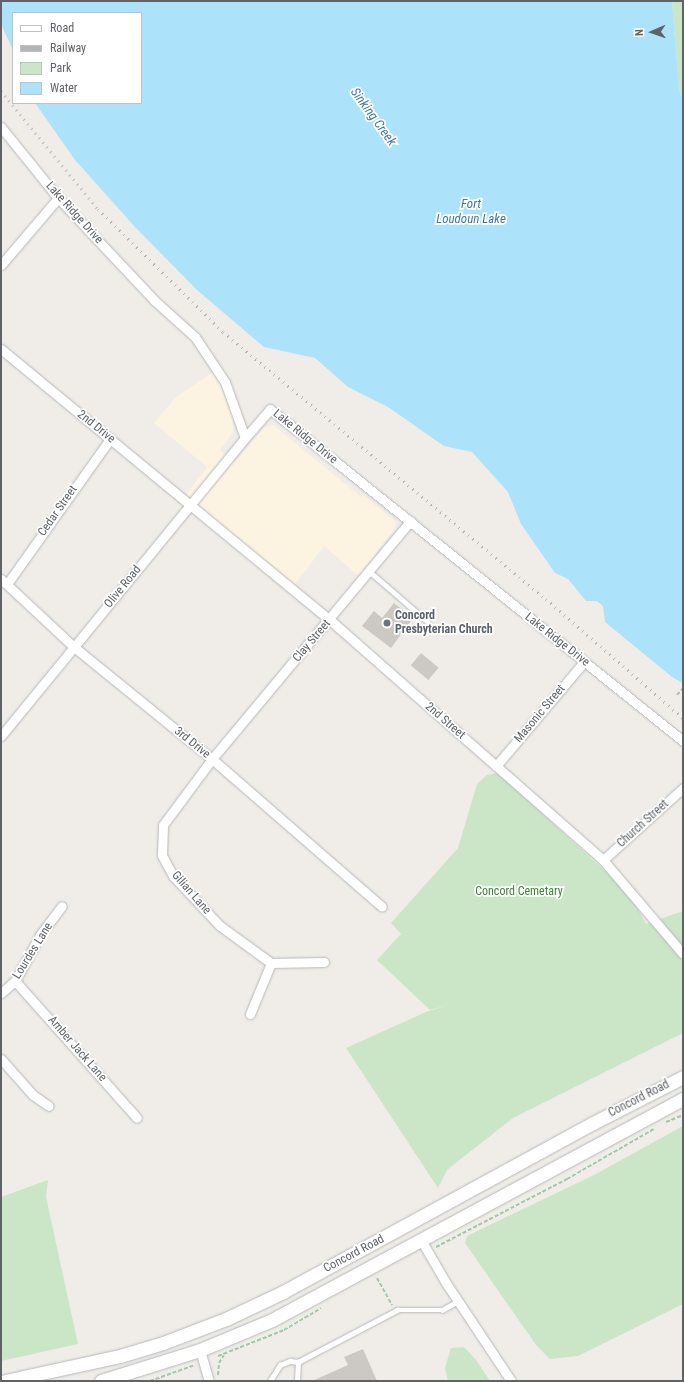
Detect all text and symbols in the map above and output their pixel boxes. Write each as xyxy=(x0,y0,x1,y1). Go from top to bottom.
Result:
legend xyxy=(12,12,142,104)
north arrow xyxy=(632,12,672,52)
text: Road xyxy=(50,21,74,35)
text: N xyxy=(633,29,646,36)
text: Railway xyxy=(50,41,86,55)
text: Park xyxy=(50,61,71,75)
text: Water xyxy=(50,81,78,95)
water label: Sinking Creek xyxy=(347,85,399,149)
street label: Lake Ridge Drive xyxy=(42,179,106,247)
water label: Fort Loudoun Lake xyxy=(436,197,506,228)
street label: 2nd Drive xyxy=(74,407,118,447)
street label: Lake Ridge Drive xyxy=(270,407,340,467)
street label: Cedar Street xyxy=(35,483,81,539)
street label: Olive Road xyxy=(102,563,144,611)
place label: Concord Presbyterian Church xyxy=(395,609,493,637)
street label: Lake Ridge Drive xyxy=(522,610,592,670)
street label: Clay Street xyxy=(290,617,334,665)
marker: Concord Presbyterian Church xyxy=(382,618,392,628)
street label: Masonic Street xyxy=(512,682,568,746)
street label: 2nd Street xyxy=(422,700,468,742)
street label: 3rd Drive xyxy=(171,724,213,762)
street label: Church Street xyxy=(614,797,672,851)
street label: Gilian Lane xyxy=(168,868,214,918)
park label: Concord Cemetary xyxy=(475,885,563,899)
street label: Lourdes Lane xyxy=(10,920,56,982)
street label: Amber Jack Lane xyxy=(45,1013,109,1085)
street label: Concord Road xyxy=(606,1077,672,1121)
street label: Concord Road xyxy=(321,1232,387,1276)

